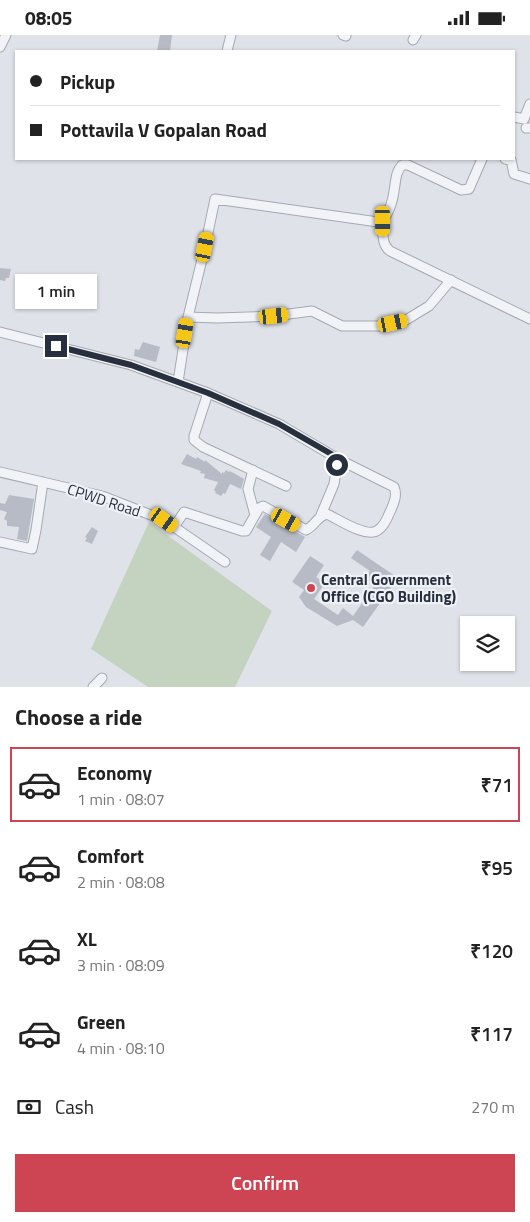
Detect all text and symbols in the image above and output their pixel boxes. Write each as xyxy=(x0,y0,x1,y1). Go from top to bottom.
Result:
text: 08:05 xyxy=(25,3,72,32)
text: Pickup xyxy=(60,67,115,96)
text: Pottavila V Gopalan Road xyxy=(60,115,267,144)
car xyxy=(375,206,390,236)
car xyxy=(194,231,215,263)
callout: 1 min xyxy=(15,273,97,309)
text: 1 min xyxy=(37,279,75,303)
car xyxy=(258,307,289,325)
car xyxy=(376,313,409,333)
car xyxy=(175,317,194,349)
route end xyxy=(45,335,67,357)
route start xyxy=(326,454,348,476)
street label: CPWD Road xyxy=(64,477,144,523)
car xyxy=(147,505,180,535)
car xyxy=(269,506,302,534)
place label: Central Government Office (CGO Building) xyxy=(321,568,456,608)
marker: Central Government Office (CGO Building) xyxy=(305,582,317,594)
map controls xyxy=(460,616,515,671)
button: layers xyxy=(460,616,515,671)
text: Choose a ride xyxy=(15,700,142,734)
text: Economy xyxy=(77,758,152,787)
icon: car xyxy=(17,762,62,807)
text: ₹71 xyxy=(481,770,513,799)
text: 1 min · 08:07 xyxy=(77,787,165,811)
text: Comfort xyxy=(77,841,144,870)
icon: car xyxy=(17,845,62,890)
text: ₹95 xyxy=(481,853,513,882)
text: 2 min · 08:08 xyxy=(77,870,165,894)
text: XL xyxy=(77,924,97,953)
icon: car xyxy=(17,928,62,973)
text: ₹120 xyxy=(470,936,513,965)
text: 3 min · 08:09 xyxy=(77,953,165,977)
text: Green xyxy=(77,1007,126,1036)
icon: car xyxy=(17,1011,62,1056)
text: ₹117 xyxy=(470,1019,513,1048)
text: 4 min · 08:10 xyxy=(77,1036,165,1060)
text: Cash xyxy=(55,1092,94,1121)
icon: cash xyxy=(15,1093,43,1121)
text: 270 m xyxy=(471,1095,515,1119)
button: Confirm xyxy=(15,1154,515,1212)

